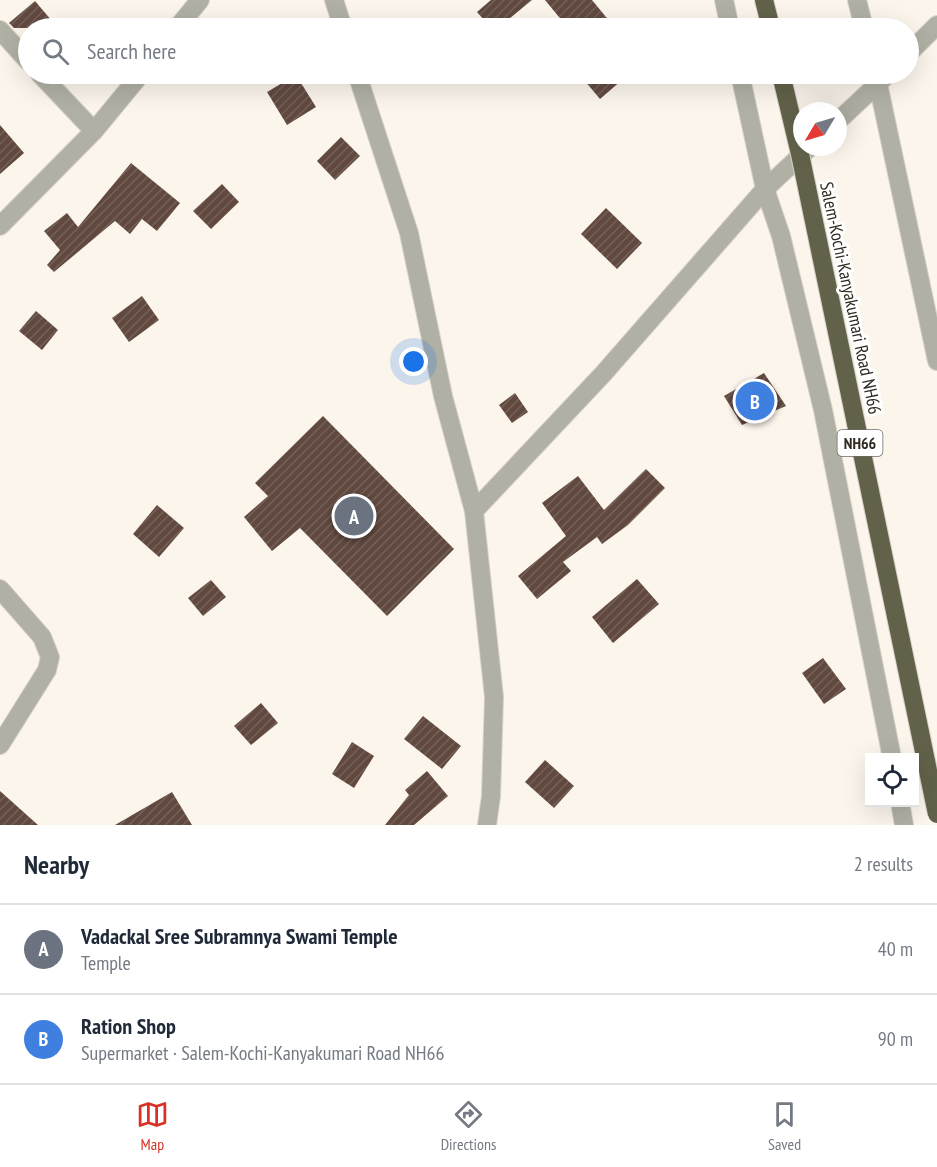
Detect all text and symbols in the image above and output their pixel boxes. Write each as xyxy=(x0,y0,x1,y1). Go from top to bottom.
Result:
search box xyxy=(18,18,919,84)
icon: search xyxy=(39,35,72,68)
text: Search here xyxy=(87,37,176,65)
north arrow xyxy=(793,102,847,156)
street label: Salem-Kochi-Kanyakumari Road NH66 xyxy=(815,180,887,416)
your location xyxy=(399,347,428,376)
pin: B xyxy=(736,378,774,424)
road number: NH66 xyxy=(838,430,882,456)
pin: A xyxy=(334,494,374,538)
map controls xyxy=(865,753,919,807)
button: locate xyxy=(865,753,919,807)
text: Nearby xyxy=(24,848,89,881)
text: 2 results xyxy=(854,851,913,877)
text: Vadackal Sree Subramnya Swami Temple xyxy=(81,922,398,950)
text: A xyxy=(38,936,49,962)
text: 40 m xyxy=(878,936,913,962)
text: Temple xyxy=(81,950,131,976)
text: Ration Shop xyxy=(81,1012,176,1040)
text: B xyxy=(39,1026,48,1052)
text: 90 m xyxy=(878,1026,913,1052)
text: Supermarket · Salem-Kochi-Kanyakumari Road NH66 xyxy=(81,1040,444,1066)
tab: Map xyxy=(136,1098,169,1154)
tab: Directions xyxy=(441,1098,496,1154)
tab: Saved xyxy=(768,1098,801,1154)

